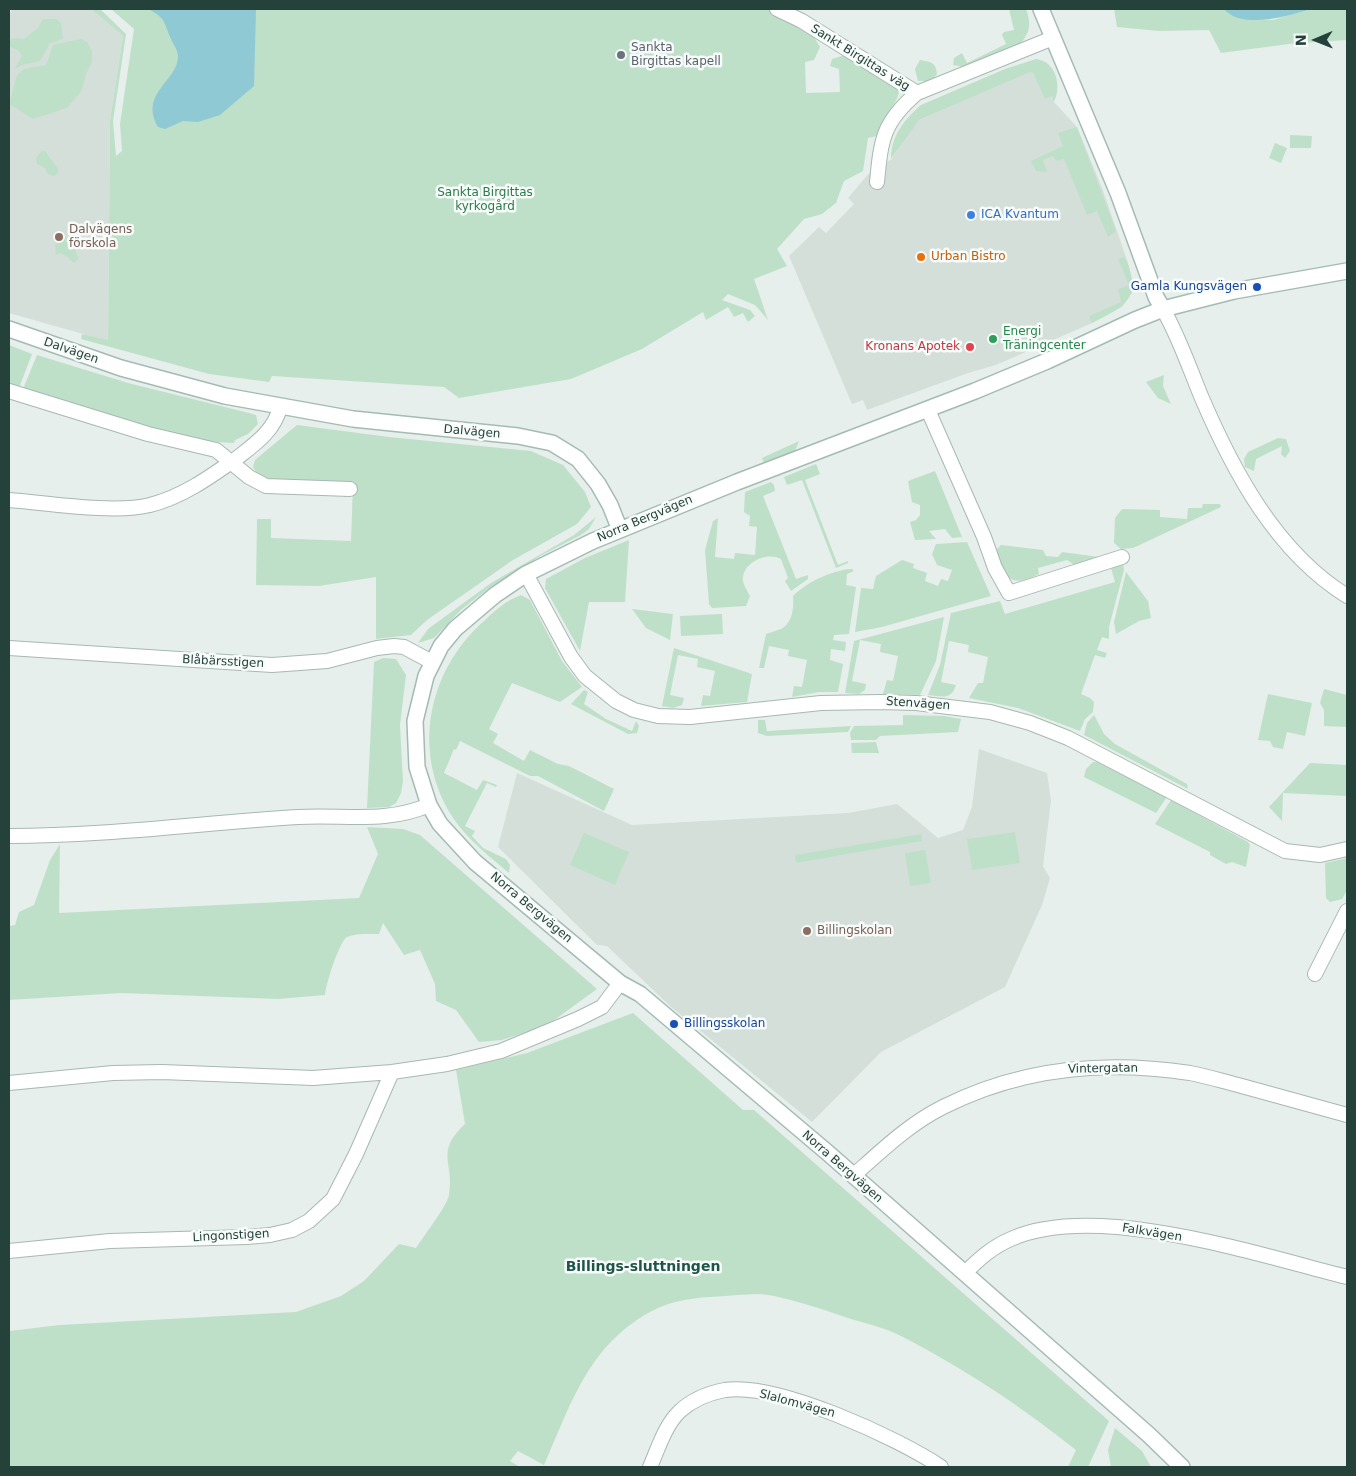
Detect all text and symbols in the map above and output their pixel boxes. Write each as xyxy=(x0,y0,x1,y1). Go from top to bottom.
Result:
north arrow xyxy=(1291,15,1341,65)
street label: Sankt Birgittas väg xyxy=(808,22,912,94)
text: N xyxy=(1293,34,1309,46)
place label: Sankta Birgittas kapell xyxy=(631,41,721,69)
marker: Sankta Birgittas kapell xyxy=(615,49,627,61)
park label: Sankta Birgittas kyrkogård xyxy=(437,186,533,214)
place label: ICA Kvantum xyxy=(981,208,1059,222)
marker: ICA Kvantum xyxy=(965,209,977,221)
place label: Dalvägens förskola xyxy=(69,223,132,251)
marker: Dalvägens förskola xyxy=(53,231,65,243)
place label: Urban Bistro xyxy=(931,250,1006,264)
marker: Urban Bistro xyxy=(915,251,927,263)
place label: Gamla Kungsvägen xyxy=(1131,280,1247,294)
marker: Gamla Kungsvägen xyxy=(1251,281,1263,293)
place label: Energi Träningcenter xyxy=(1003,325,1086,353)
marker: Energi Träningcenter xyxy=(987,333,999,345)
street label: Dalvägen xyxy=(42,335,100,367)
place label: Kronans Apotek xyxy=(865,340,960,354)
marker: Kronans Apotek xyxy=(964,341,976,353)
street label: Dalvägen xyxy=(443,422,501,442)
street label: Norra Bergvägen xyxy=(595,492,695,546)
street label: Blåbärsstigen xyxy=(182,653,264,671)
street label: Stenvägen xyxy=(885,695,951,713)
street label: Norra Bergvägen xyxy=(487,870,575,946)
place label: Billingskolan xyxy=(817,924,892,938)
marker: Billingskolan xyxy=(801,925,813,937)
place label: Billingsskolan xyxy=(684,1017,765,1031)
marker: Billingsskolan xyxy=(668,1018,680,1030)
street label: Vintergatan xyxy=(1068,1061,1138,1077)
street label: Norra Bergvägen xyxy=(799,1128,885,1206)
street label: Falkvägen xyxy=(1121,1221,1183,1245)
street label: Lingonstigen xyxy=(192,1227,270,1245)
district label: Billings-sluttningen xyxy=(566,1259,720,1275)
street label: Slalomvägen xyxy=(758,1387,836,1421)

